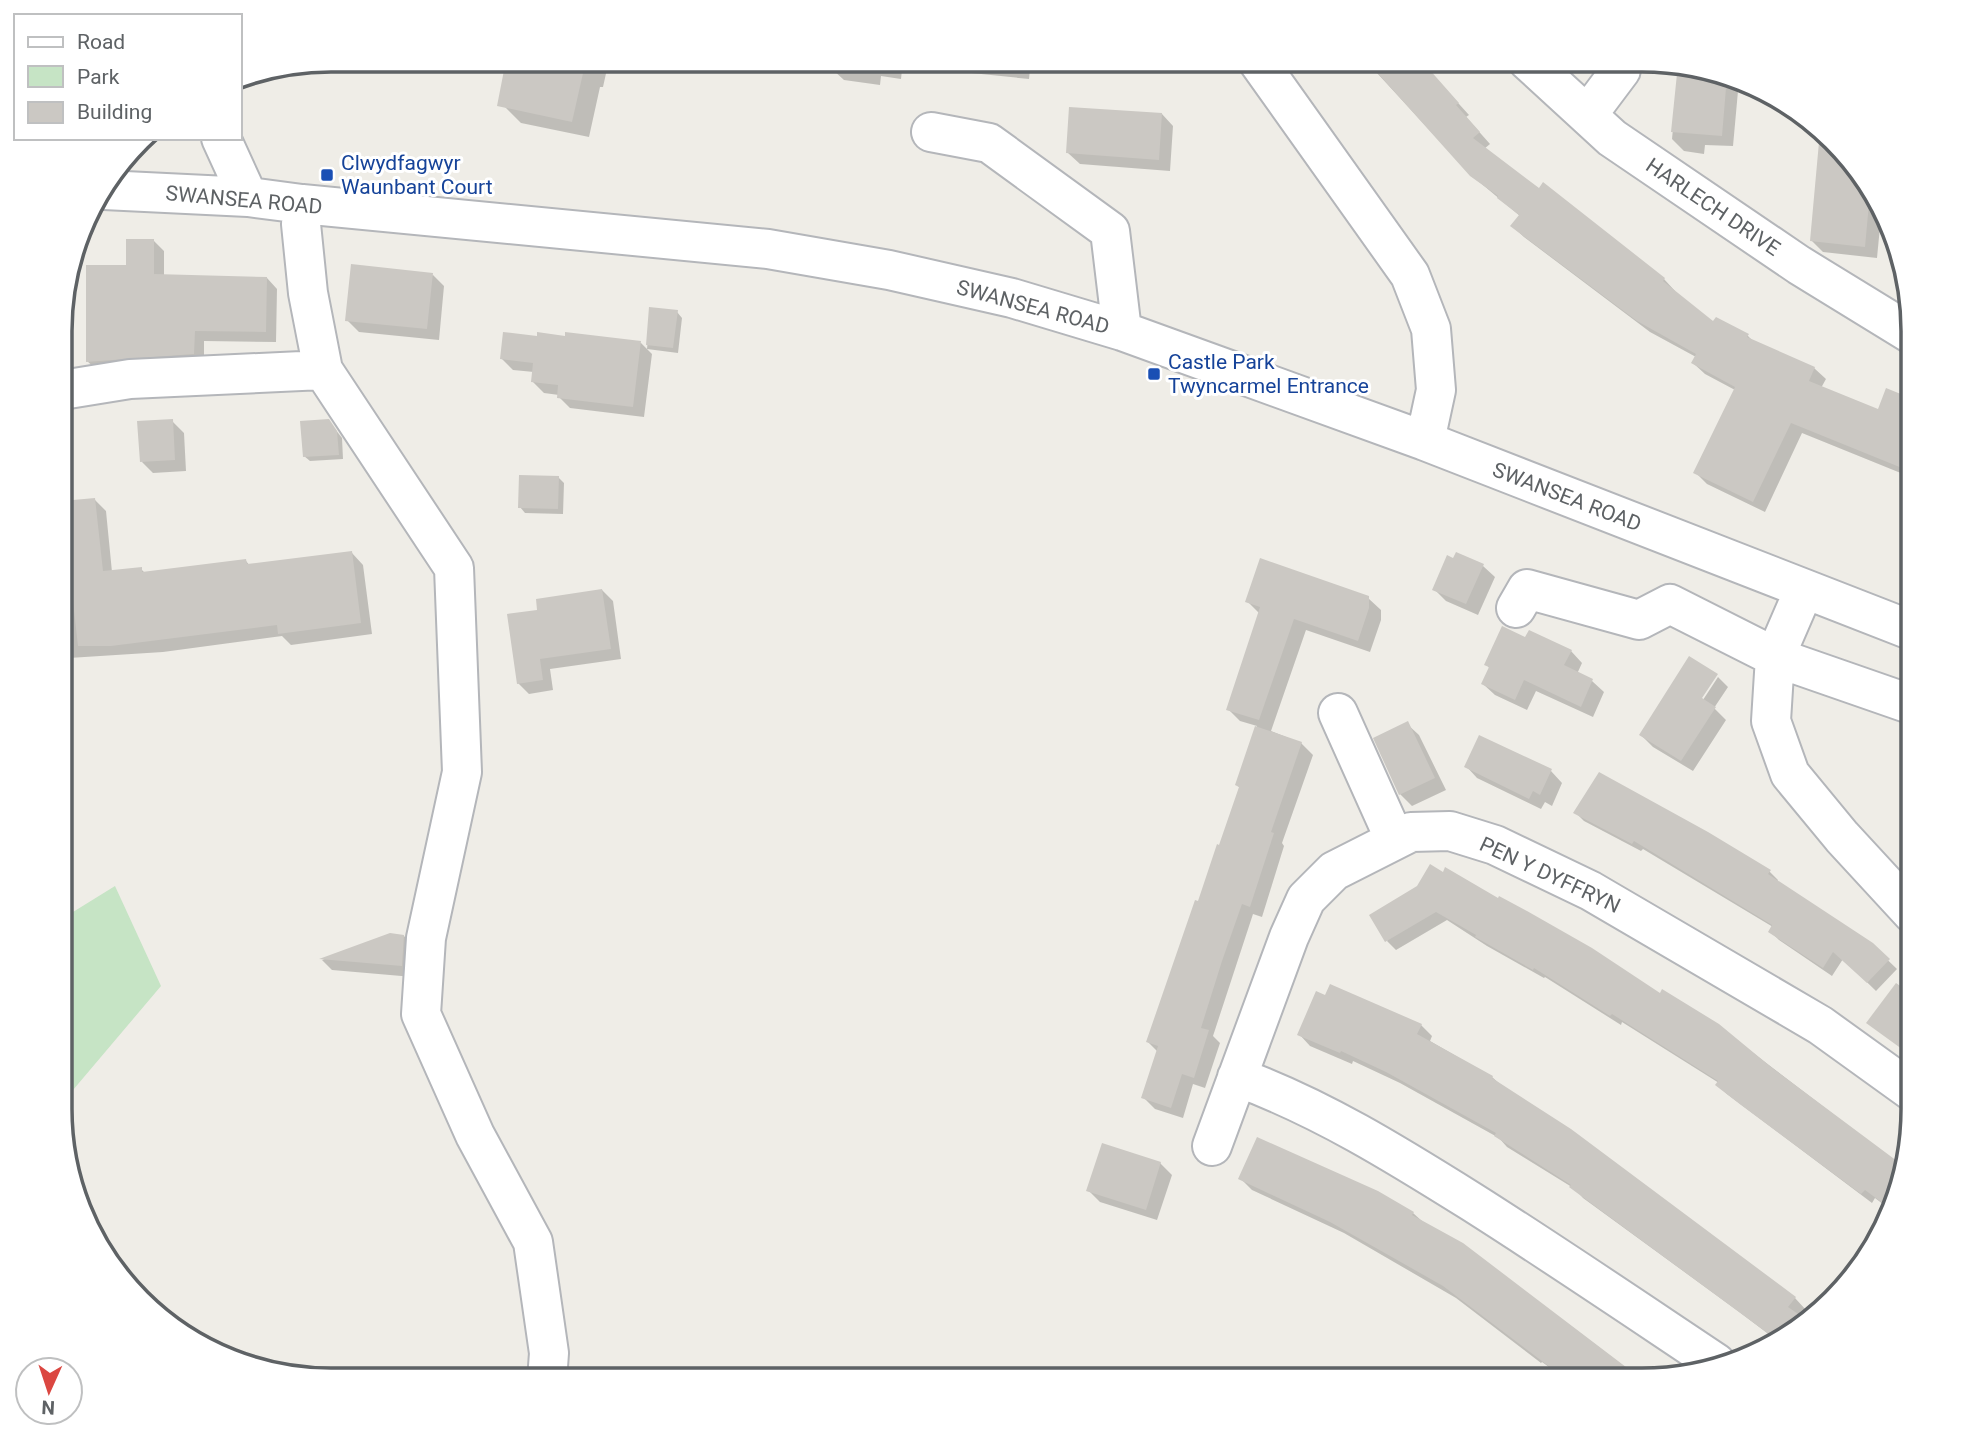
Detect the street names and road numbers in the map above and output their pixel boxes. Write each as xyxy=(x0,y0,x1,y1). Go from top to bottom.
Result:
street label: HARLECH DRIVE xyxy=(1641,153,1785,261)
street label: SWANSEA ROAD xyxy=(165,181,323,219)
street label: SWANSEA ROAD xyxy=(954,275,1112,339)
street label: SWANSEA ROAD xyxy=(1489,458,1645,536)
street label: PEN Y DYFFRYN xyxy=(1476,832,1624,918)

